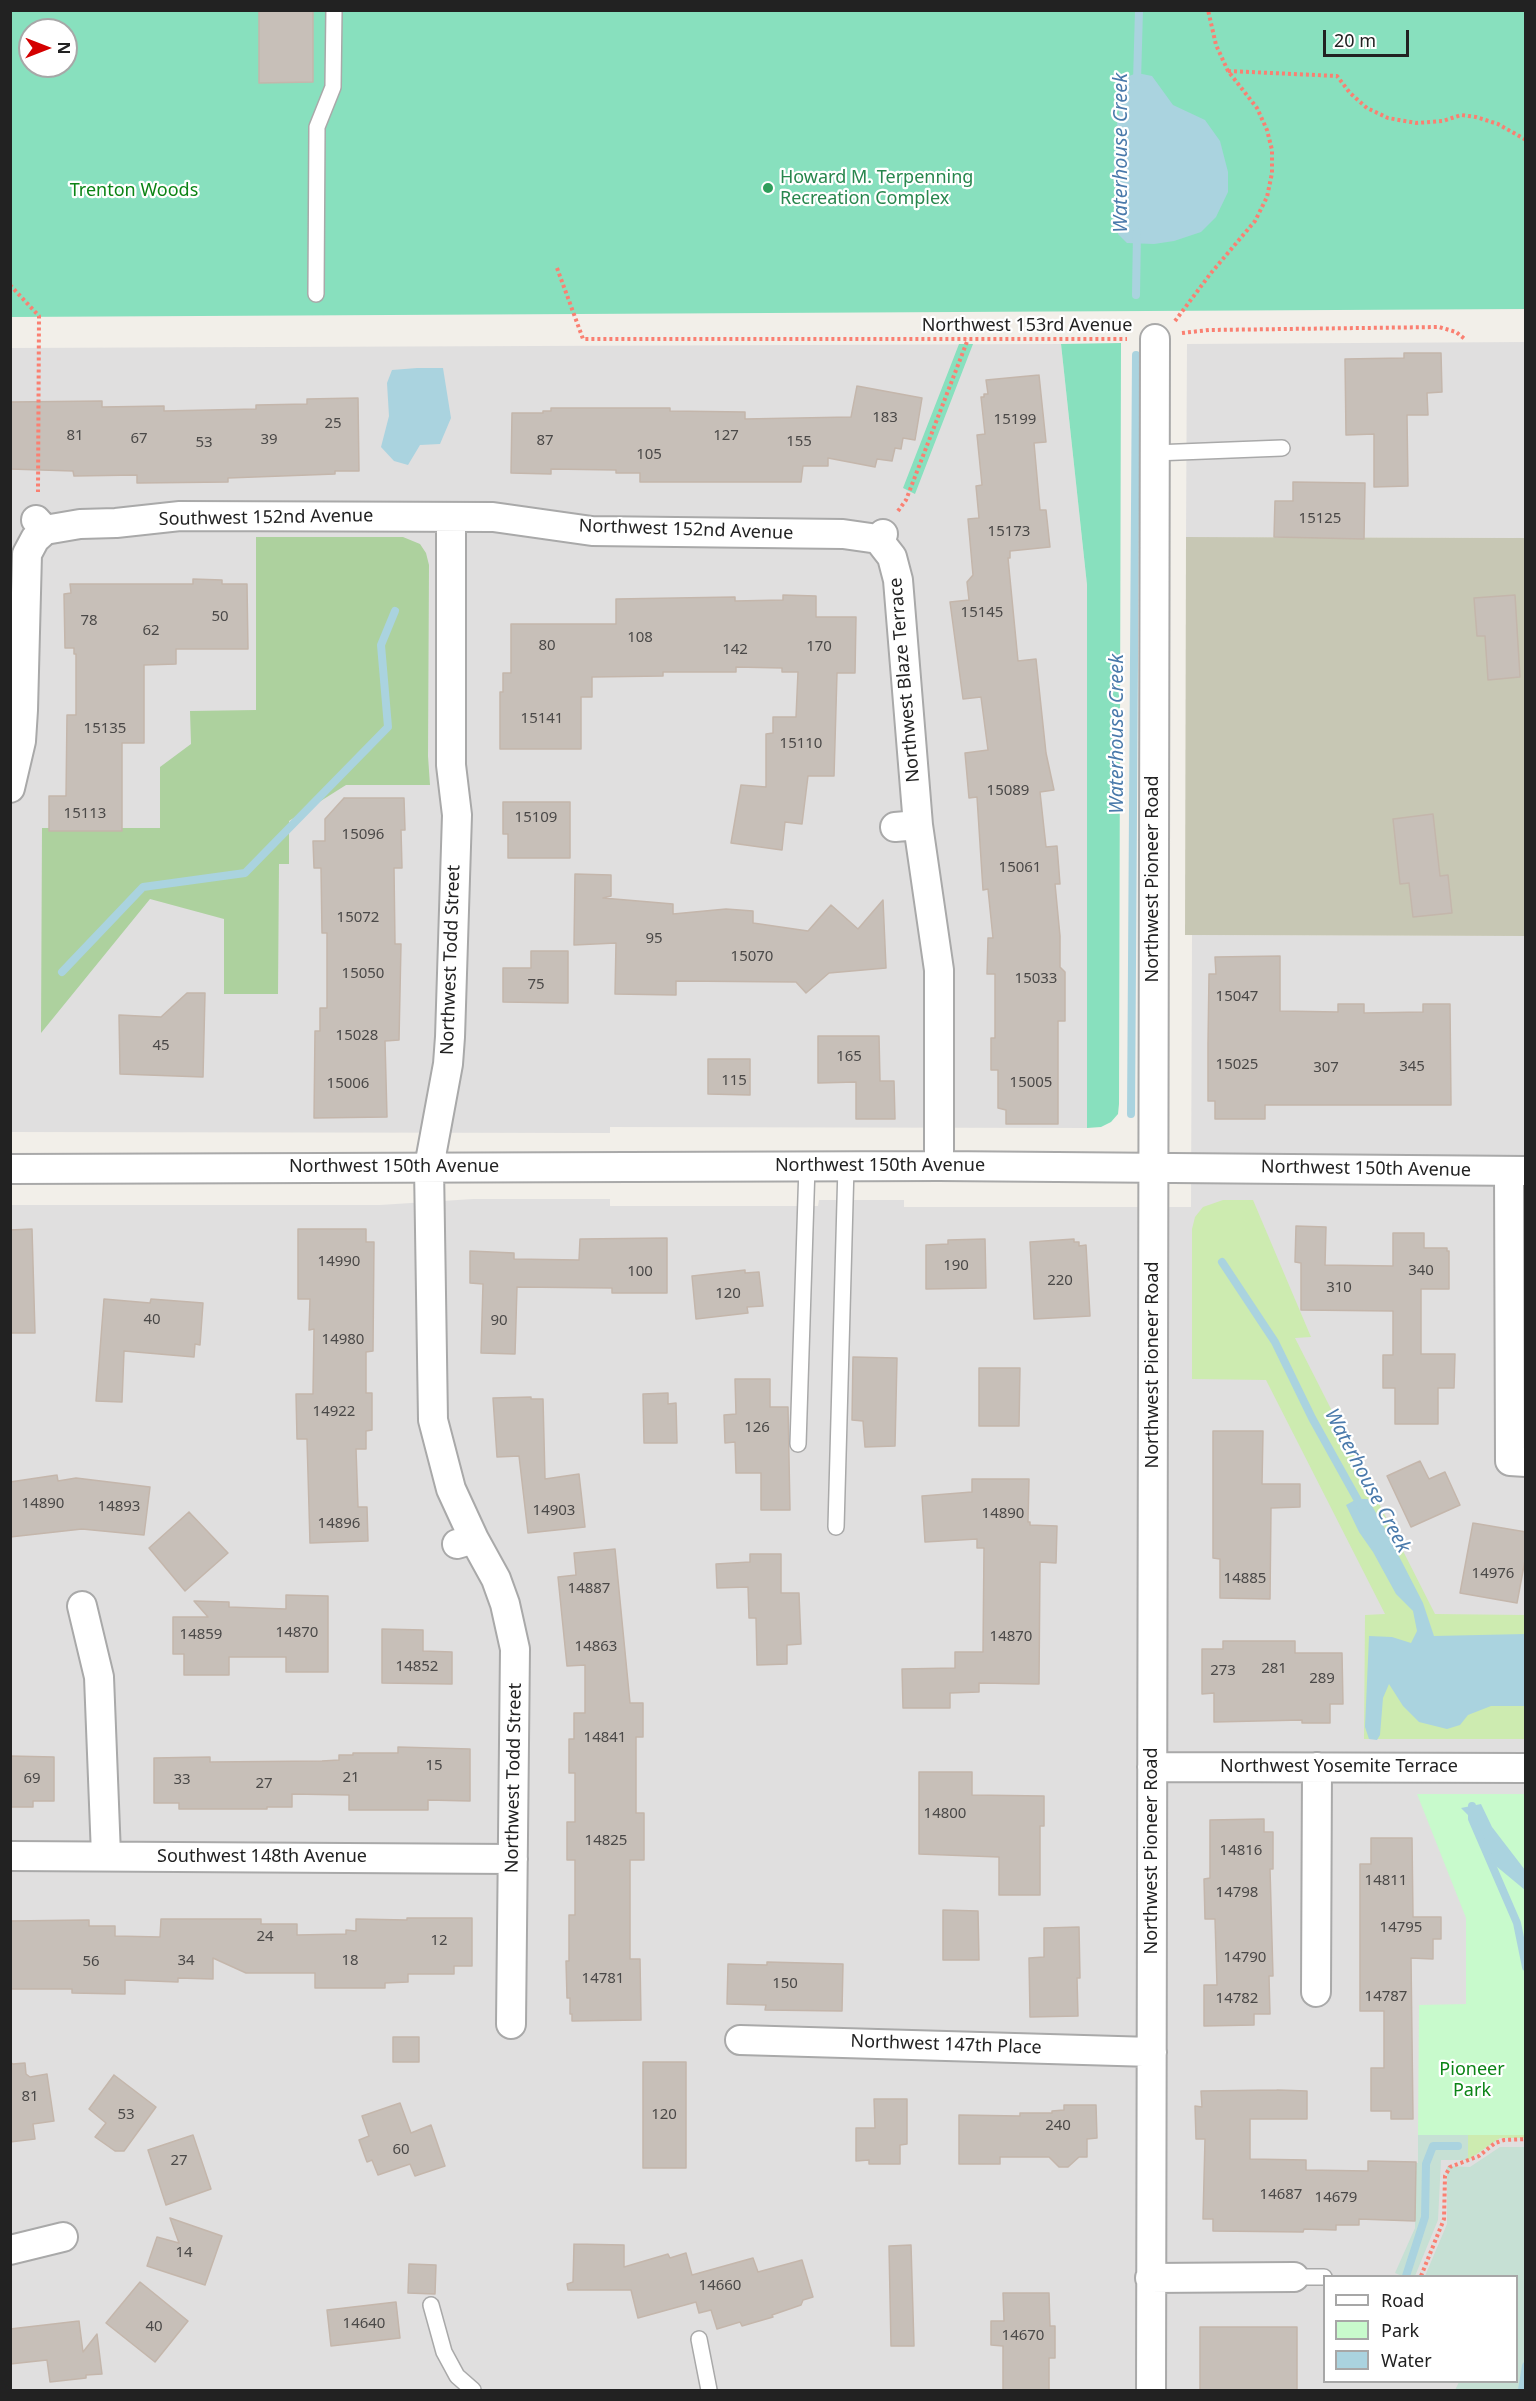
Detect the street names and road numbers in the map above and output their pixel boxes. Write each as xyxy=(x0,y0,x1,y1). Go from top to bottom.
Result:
street label: Northwest 153rd Avenue xyxy=(922,315,1132,337)
street label: Southwest 152nd Avenue xyxy=(159,505,373,531)
street label: Northwest 152nd Avenue xyxy=(578,515,794,545)
street label: Northwest Blaze Terrace xyxy=(885,577,925,783)
street label: Northwest Pioneer Road xyxy=(1142,776,1164,982)
street label: Northwest Todd Street xyxy=(437,864,465,1056)
street label: Northwest 150th Avenue xyxy=(775,1155,985,1177)
street label: Northwest 150th Avenue xyxy=(289,1156,499,1178)
street label: Northwest 150th Avenue xyxy=(1261,1156,1471,1182)
street label: Northwest Pioneer Road xyxy=(1142,1262,1164,1468)
street label: Northwest Todd Street xyxy=(502,1683,526,1873)
street label: Northwest Pioneer Road xyxy=(1141,1748,1163,1954)
street label: Northwest Yosemite Terrace xyxy=(1220,1756,1458,1778)
street label: Southwest 148th Avenue xyxy=(157,1846,367,1868)
street label: Northwest 147th Place xyxy=(850,2031,1042,2059)

